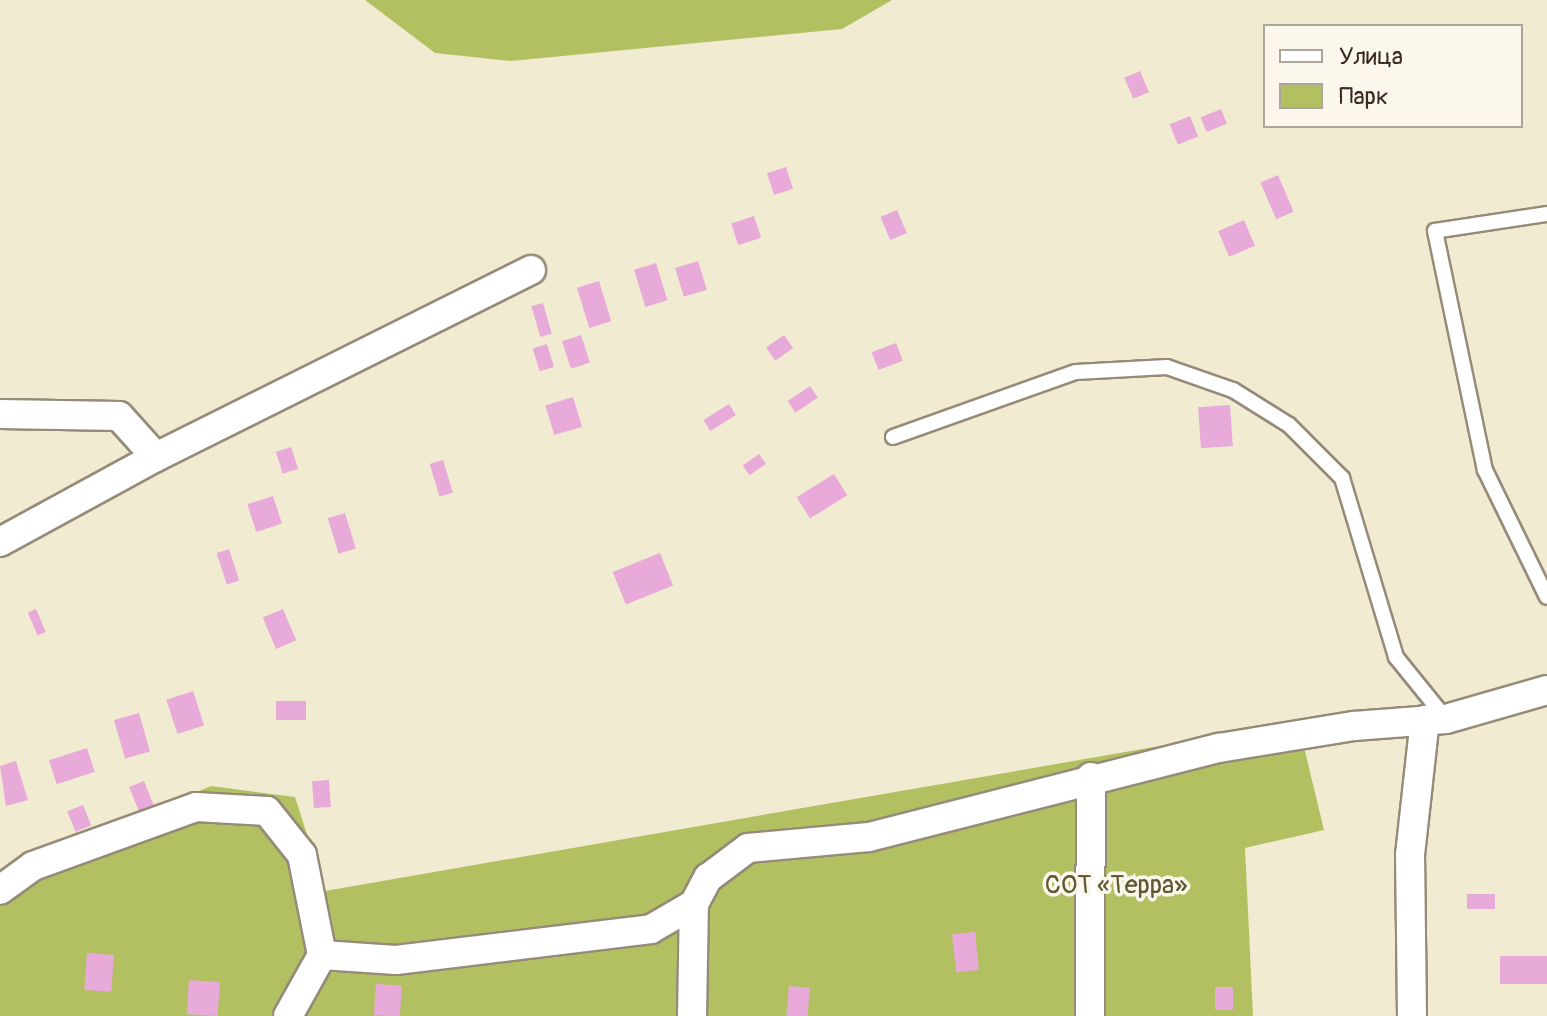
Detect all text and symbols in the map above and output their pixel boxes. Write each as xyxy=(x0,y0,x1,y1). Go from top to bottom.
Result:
legend xyxy=(1263,24,1523,128)
text: Улица xyxy=(1339,42,1403,71)
text: Парк xyxy=(1339,82,1388,111)
park label: СОТ «Терра» xyxy=(1045,870,1187,902)

